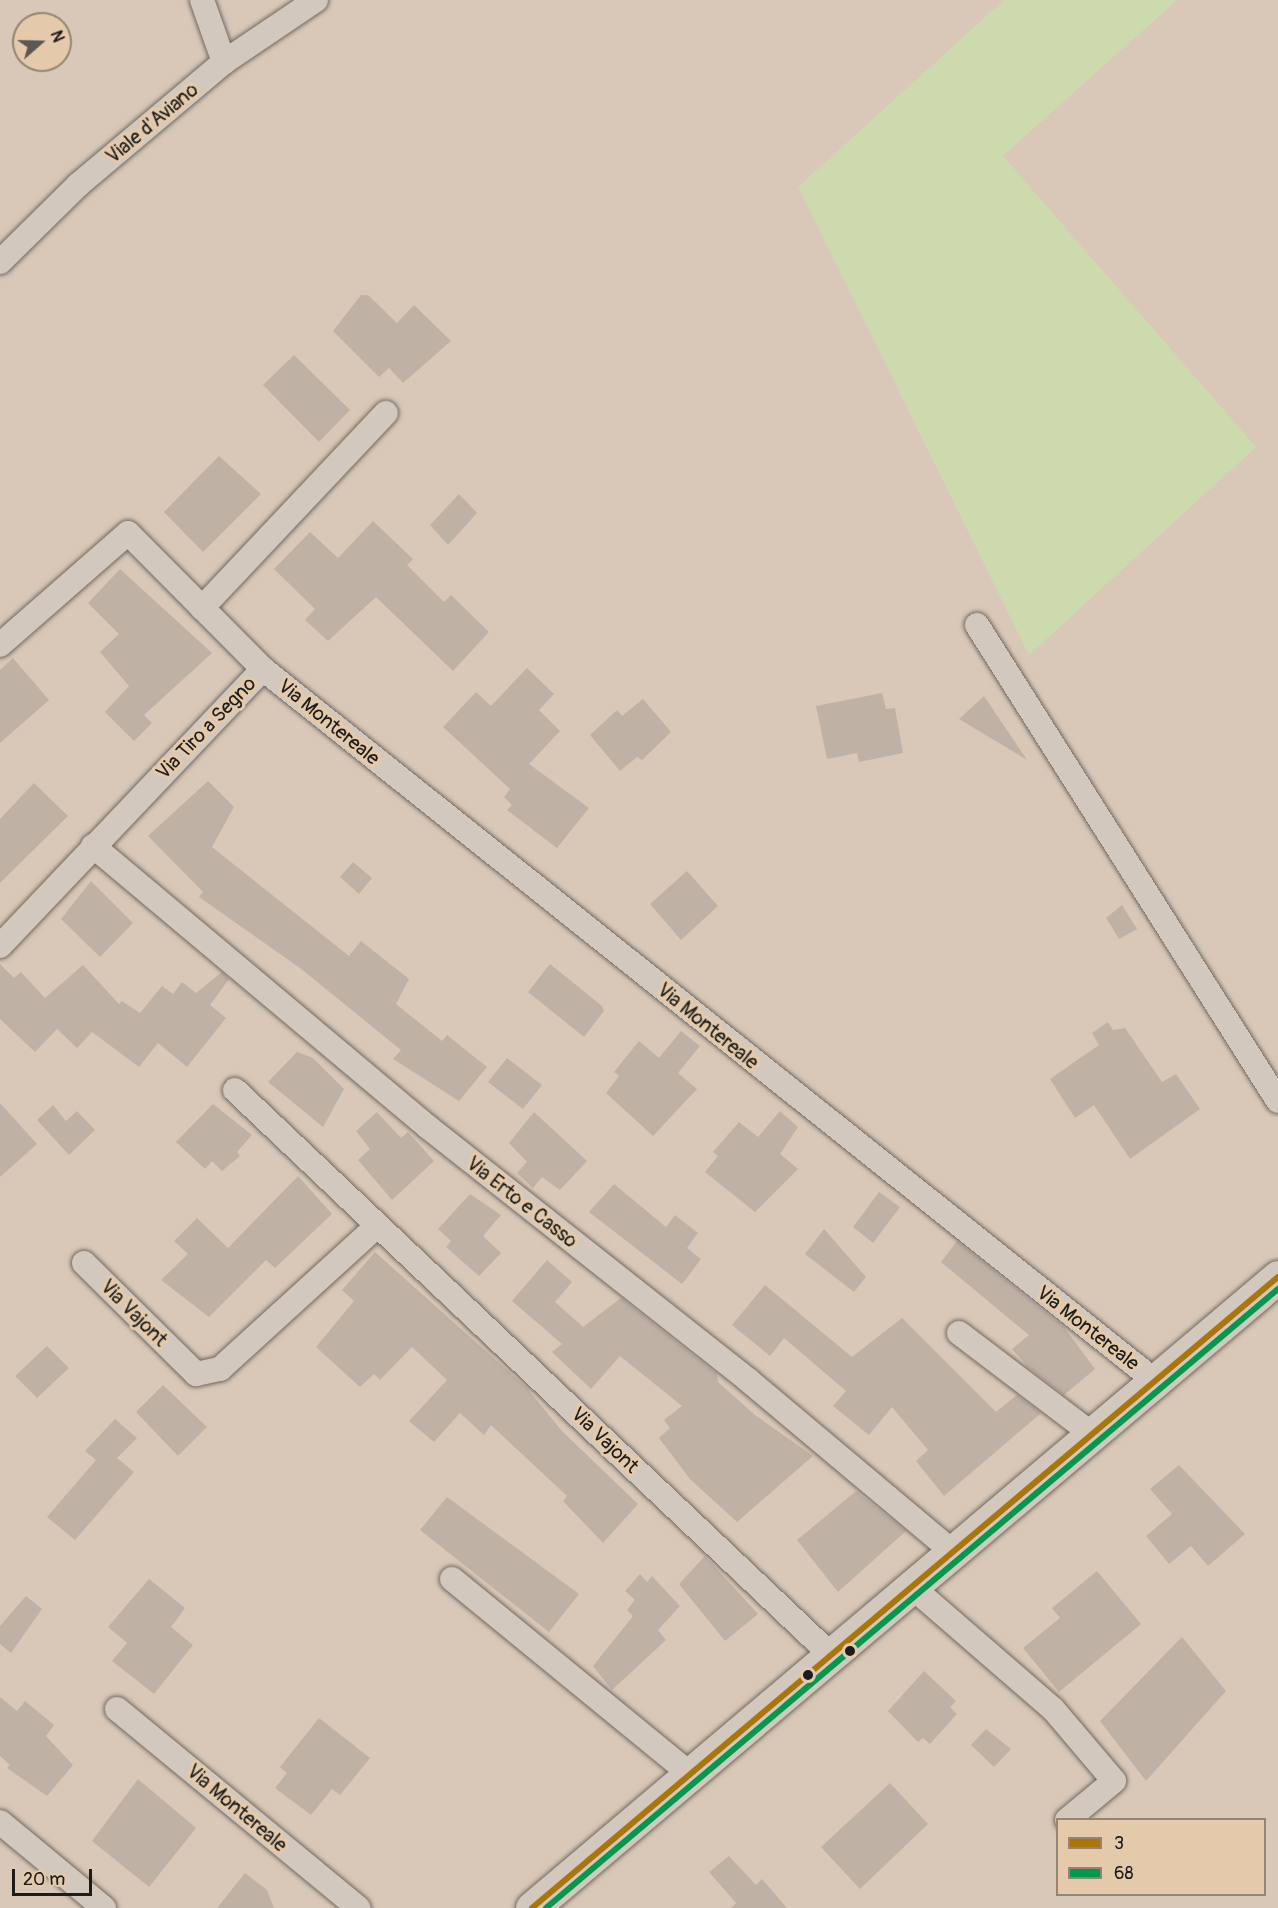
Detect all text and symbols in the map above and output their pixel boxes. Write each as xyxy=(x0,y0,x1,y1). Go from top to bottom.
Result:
north arrow xyxy=(12,12,72,72)
text: N xyxy=(46,28,68,45)
street label: Viale d'Aviano xyxy=(101,77,203,169)
street label: Via Tiro a Segno xyxy=(151,672,261,784)
street label: Via Montereale xyxy=(273,674,385,770)
street label: Via Montereale xyxy=(652,978,764,1074)
street label: Via Erto e Casso xyxy=(462,1151,582,1253)
street label: Via Vajont xyxy=(96,1275,172,1351)
street label: Via Montereale xyxy=(1032,1280,1144,1376)
street label: Via Vajont xyxy=(566,1402,644,1478)
unlabelled marker xyxy=(844,1645,856,1657)
unlabelled marker xyxy=(802,1669,814,1681)
street label: Via Montereale xyxy=(182,1759,292,1857)
legend xyxy=(1056,1818,1266,1896)
text: 3 xyxy=(1114,1832,1124,1855)
scale bar xyxy=(15,1857,94,1895)
text: 68 xyxy=(1114,1862,1134,1885)
text: 20 m xyxy=(23,1868,65,1891)

